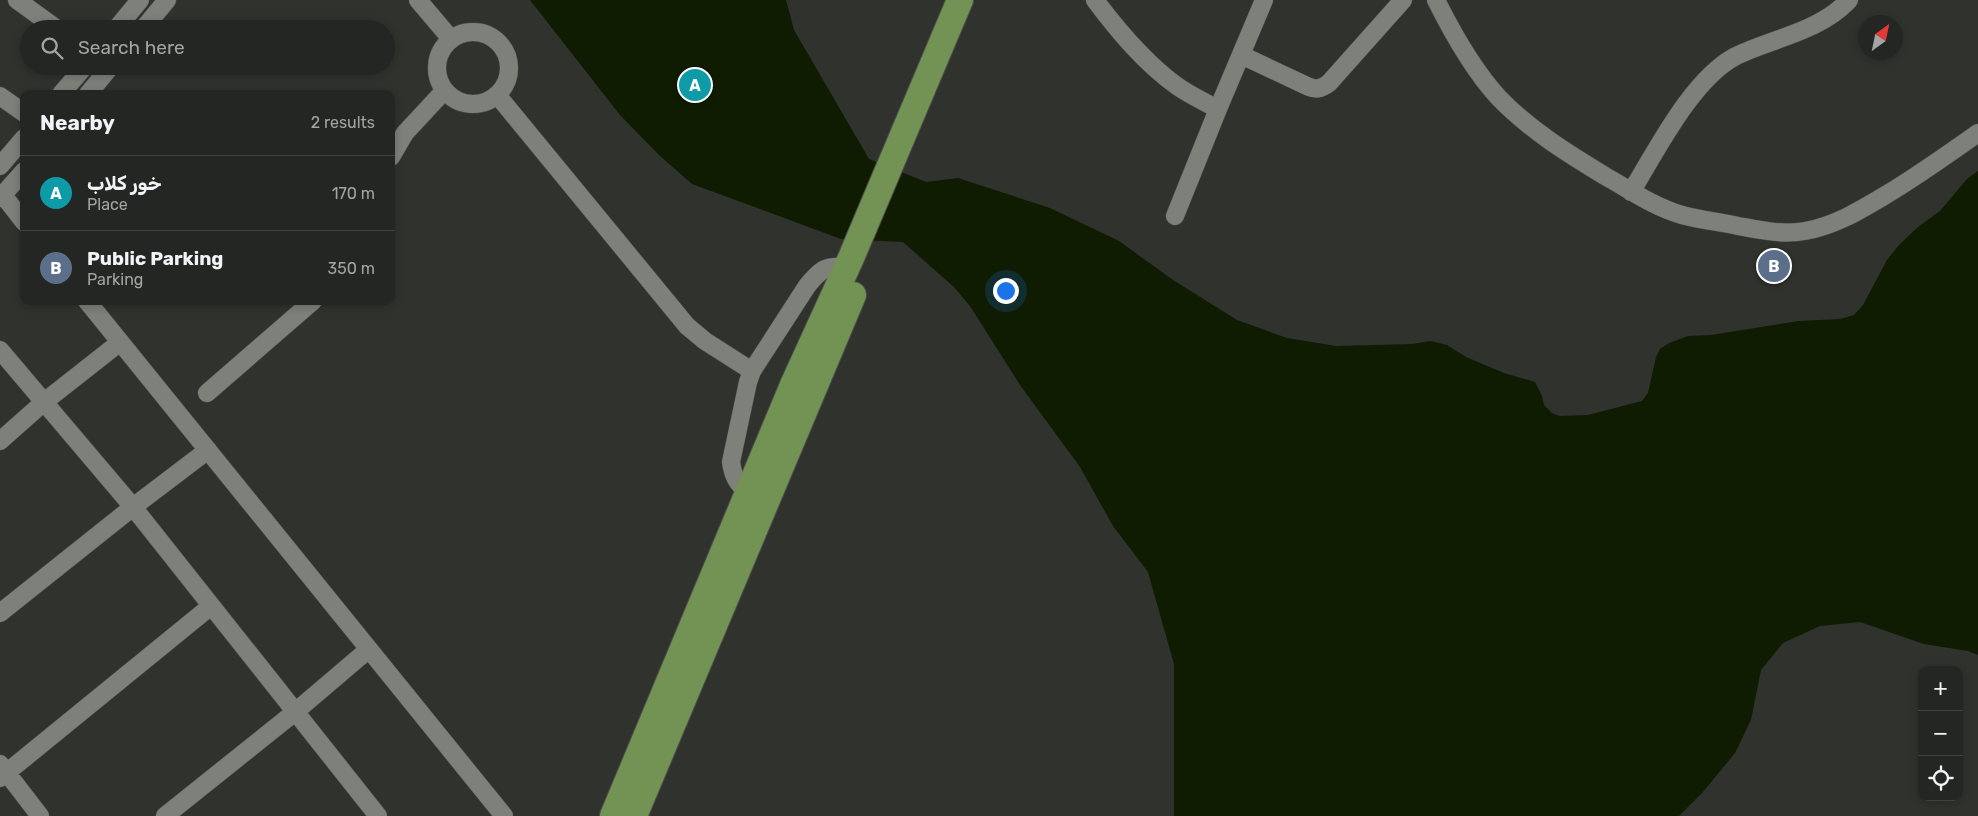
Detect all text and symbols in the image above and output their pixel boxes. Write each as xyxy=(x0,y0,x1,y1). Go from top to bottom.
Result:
north arrow xyxy=(1858,15,1903,60)
search box xyxy=(20,20,395,75)
icon: search xyxy=(38,34,66,62)
text: Search here xyxy=(78,36,185,59)
pin: A xyxy=(679,66,711,104)
text: Nearby xyxy=(40,110,115,135)
text: 2 results xyxy=(311,113,375,132)
text: خور كلاب xyxy=(87,172,162,195)
text: A xyxy=(50,184,62,203)
text: 170 m xyxy=(332,184,375,203)
text: Place xyxy=(87,195,128,214)
text: Public Parking xyxy=(87,247,223,270)
pin: B xyxy=(1758,247,1790,285)
text: B xyxy=(50,259,62,278)
text: 350 m xyxy=(328,259,375,278)
text: Parking xyxy=(87,270,143,289)
your location xyxy=(993,278,1019,304)
map controls xyxy=(1918,666,1963,801)
button: + xyxy=(1918,666,1963,711)
button: − xyxy=(1918,711,1963,756)
button: locate xyxy=(1918,756,1963,801)

